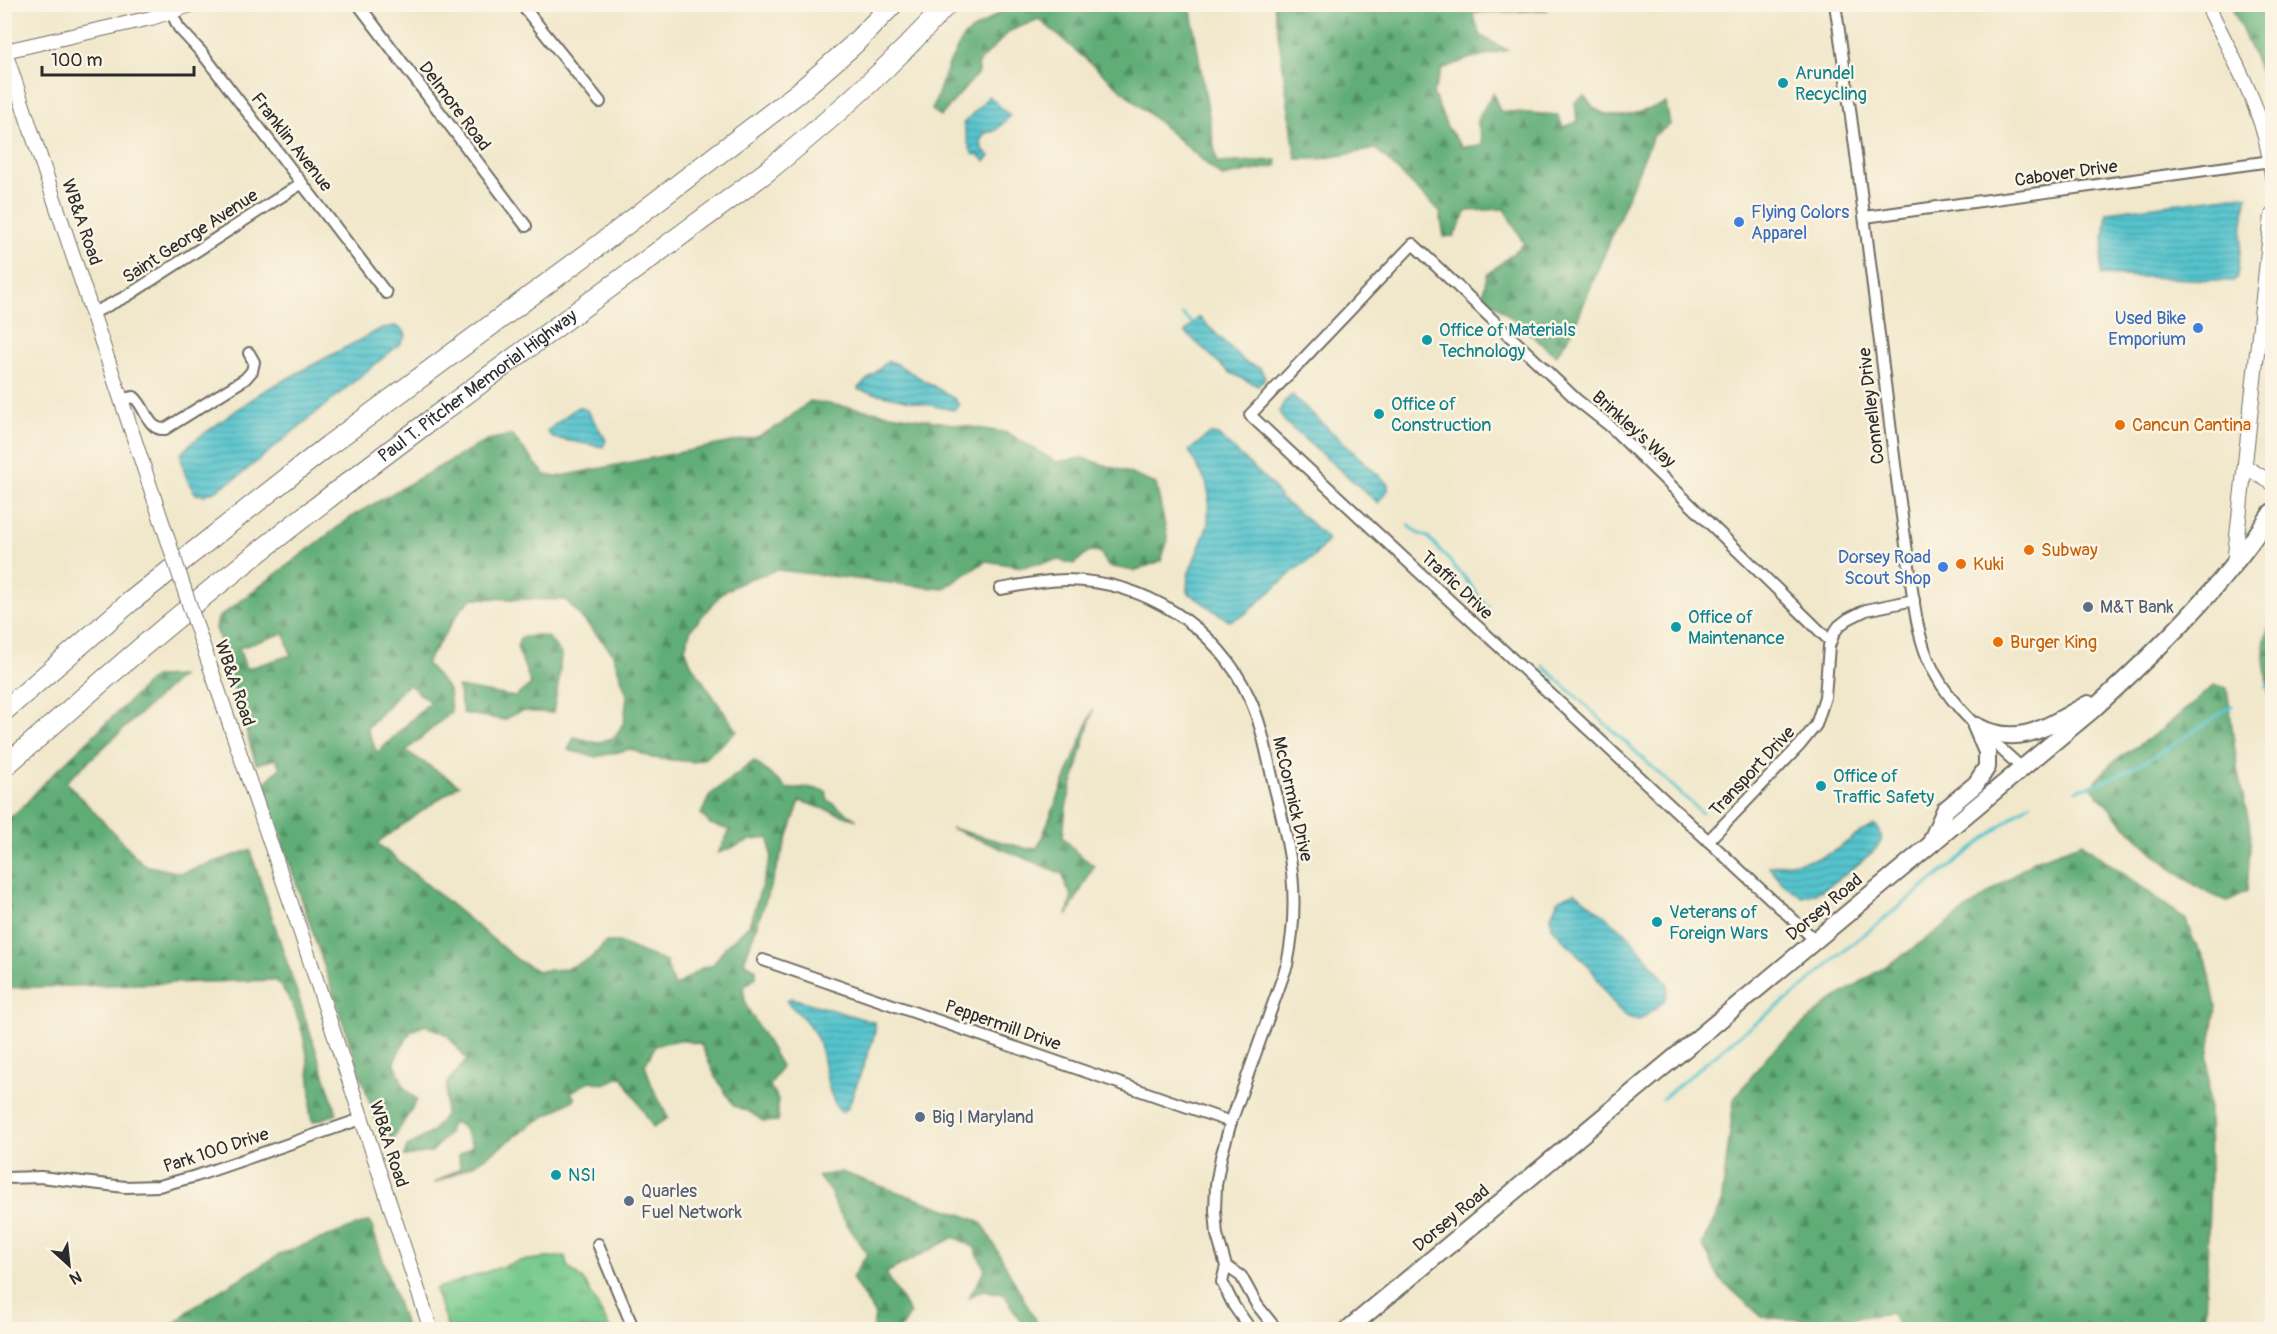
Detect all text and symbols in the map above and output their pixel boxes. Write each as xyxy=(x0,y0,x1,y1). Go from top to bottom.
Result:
scale bar xyxy=(42,39,194,77)
text: 100 m xyxy=(51,49,103,72)
street label: Delmore Road xyxy=(413,57,496,156)
place label: Arundel Recycling xyxy=(1795,62,1867,106)
marker: Arundel Recycling xyxy=(1776,76,1790,90)
street label: Franklin Avenue xyxy=(246,88,338,197)
street label: Cabover Drive xyxy=(2013,155,2119,192)
street label: WB&A Road xyxy=(56,176,107,268)
street label: Saint George Avenue xyxy=(118,184,263,289)
place label: Flying Colors Apparel xyxy=(1751,201,1849,245)
marker: Flying Colors Apparel xyxy=(1732,215,1746,229)
street label: Paul T. Pitcher Memorial Highway xyxy=(374,304,582,468)
place label: Used Bike Emporium xyxy=(2108,307,2186,351)
place label: Office of Materials Technology xyxy=(1439,319,1575,363)
marker: Used Bike Emporium xyxy=(2191,321,2205,335)
marker: Office of Materials Technology xyxy=(1420,333,1434,347)
street label: Connelley Drive xyxy=(1853,346,1890,466)
street label: Brinkley's Way xyxy=(1587,386,1681,473)
place label: Office of Construction xyxy=(1391,393,1491,437)
marker: Office of Construction xyxy=(1372,407,1386,421)
place label: Cancun Cantina xyxy=(2132,414,2251,437)
marker: Cancun Cantina xyxy=(2113,418,2127,432)
place label: Subway xyxy=(2041,539,2098,562)
marker: Subway xyxy=(2022,543,2036,557)
street label: Traffic Drive xyxy=(1416,546,1498,625)
place label: Dorsey Road Scout Shop xyxy=(1838,546,1931,590)
place label: Kuki xyxy=(1973,553,2004,576)
marker: Kuki xyxy=(1954,557,1968,571)
marker: Dorsey Road Scout Shop xyxy=(1936,560,1950,574)
place label: M&T Bank xyxy=(2100,596,2174,619)
marker: M&T Bank xyxy=(2081,600,2095,614)
place label: Office of Maintenance xyxy=(1688,606,1784,650)
marker: Office of Maintenance xyxy=(1669,620,1683,634)
place label: Burger King xyxy=(2010,631,2097,654)
marker: Burger King xyxy=(1991,635,2005,649)
street label: WB&A Road xyxy=(209,637,260,729)
street label: Transport Drive xyxy=(1704,721,1800,822)
street label: McCormick Drive xyxy=(1267,734,1318,864)
place label: Office of Traffic Safety xyxy=(1833,765,1934,809)
marker: Office of Traffic Safety xyxy=(1814,779,1828,793)
street label: Dorsey Road xyxy=(1781,869,1867,946)
place label: Veterans of Foreign Wars xyxy=(1669,901,1768,945)
marker: Veterans of Foreign Wars xyxy=(1650,915,1664,929)
street label: Peppermill Drive xyxy=(942,995,1064,1056)
street label: WB&A Road xyxy=(364,1098,413,1190)
place label: Big I Maryland xyxy=(932,1106,1034,1129)
marker: Big I Maryland xyxy=(913,1110,927,1124)
street label: Park 100 Drive xyxy=(161,1123,272,1178)
place label: NSI xyxy=(568,1164,596,1187)
marker: NSI xyxy=(549,1168,563,1182)
place label: Quarles Fuel Network xyxy=(641,1180,742,1224)
street label: Dorsey Road xyxy=(1408,1180,1494,1257)
marker: Quarles Fuel Network xyxy=(622,1194,636,1208)
north arrow xyxy=(39,1235,99,1295)
text: N xyxy=(66,1266,85,1289)

